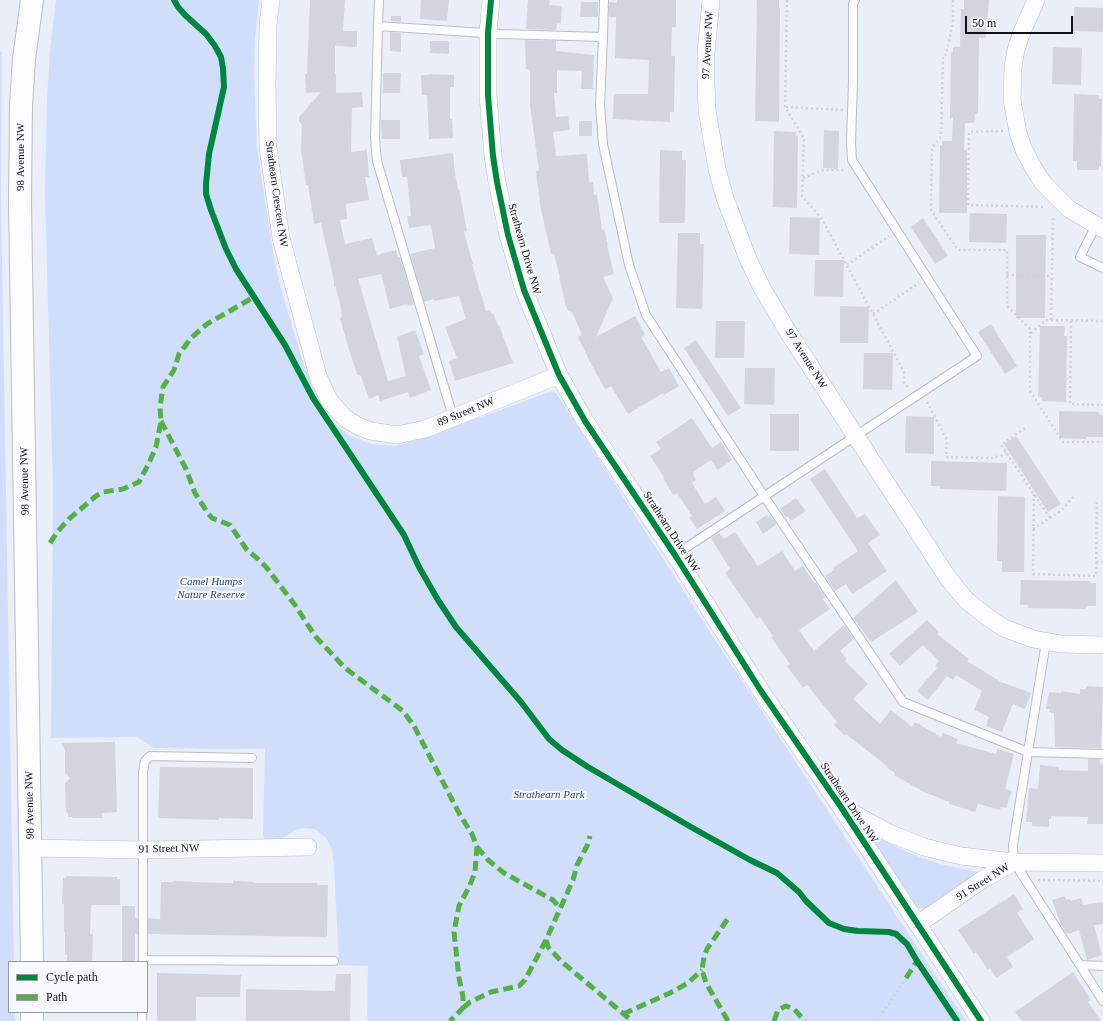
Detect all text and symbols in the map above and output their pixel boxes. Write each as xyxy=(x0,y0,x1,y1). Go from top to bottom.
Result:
scale bar xyxy=(967,8,1075,34)
street label: 97 Avenue NW xyxy=(700,11,716,79)
text: 50 m xyxy=(972,16,996,30)
street label: 98 Avenue NW xyxy=(14,123,28,191)
street label: Strathearn Crescent NW xyxy=(262,140,290,248)
street label: Strathearn Drive NW xyxy=(505,202,543,296)
street label: 97 Avenue NW xyxy=(782,327,830,391)
street label: 89 Street NW xyxy=(435,395,497,429)
street label: 98 Avenue NW xyxy=(18,447,32,515)
street label: Strathearn Drive NW xyxy=(640,489,702,575)
park label: Camel Humps Nature Reserve xyxy=(177,575,245,601)
street label: Strathearn Drive NW xyxy=(817,760,881,846)
street label: 98 Avenue NW xyxy=(23,771,37,839)
park label: Strathearn Park xyxy=(513,788,585,802)
street label: 91 Street NW xyxy=(139,842,199,856)
street label: 91 Street NW xyxy=(954,860,1012,904)
legend xyxy=(8,961,148,1013)
text: Cycle path xyxy=(46,970,98,984)
text: Path xyxy=(46,990,67,1004)

